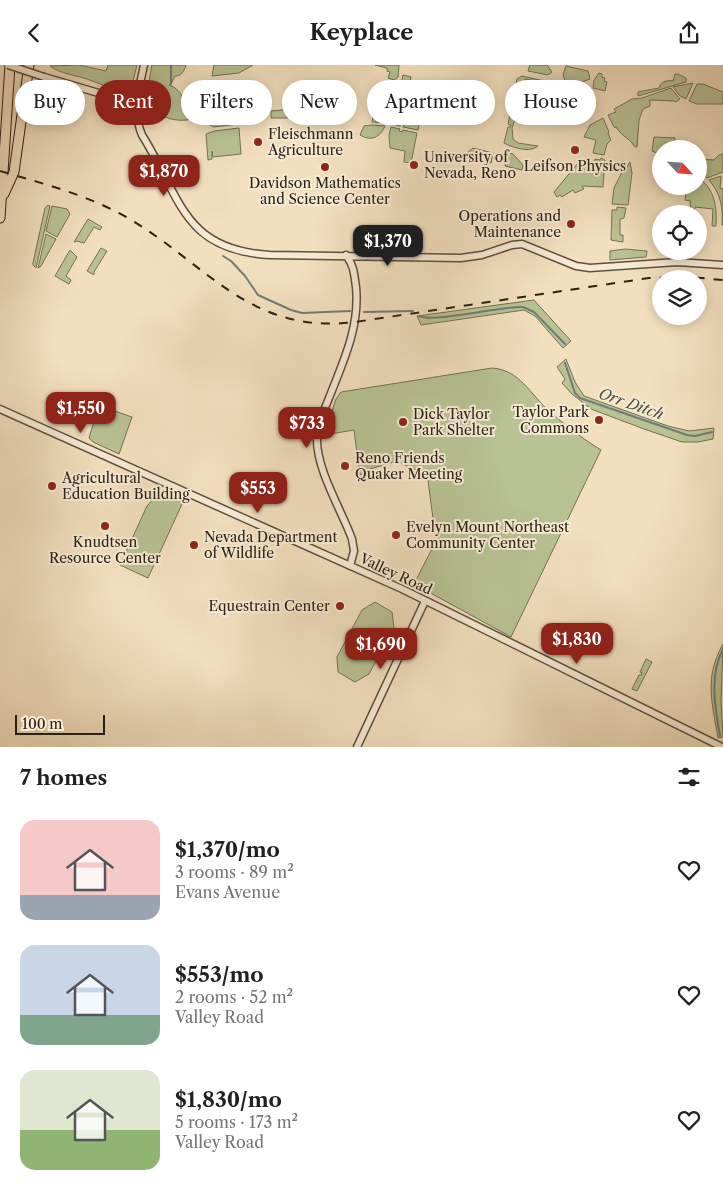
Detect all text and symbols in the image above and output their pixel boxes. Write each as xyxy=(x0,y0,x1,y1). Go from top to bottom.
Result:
icon: back xyxy=(20,19,48,47)
text: Keyplace xyxy=(310,19,413,46)
icon: share xyxy=(675,19,703,47)
chip: Buy xyxy=(15,80,85,125)
chip: Rent xyxy=(95,80,171,125)
chip: Filters xyxy=(181,80,272,125)
chip: New xyxy=(282,80,357,125)
chip: Apartment xyxy=(367,80,495,125)
chip: House xyxy=(505,80,596,125)
place label: Fleischmann Agriculture xyxy=(267,125,354,159)
marker: Fleischmann Agriculture xyxy=(252,136,264,148)
north arrow xyxy=(652,140,708,195)
map controls xyxy=(652,140,707,325)
marker: Leifson Physics xyxy=(569,144,581,156)
place label: University of Nevada, Reno xyxy=(424,148,516,182)
pin: $1,870 xyxy=(123,155,205,197)
place label: Leifson Physics xyxy=(524,157,626,175)
marker: University of Nevada, Reno xyxy=(408,159,420,171)
text: $1,870 xyxy=(140,161,188,181)
marker: Davidson Mathematics and Science Center xyxy=(319,161,331,173)
place label: Davidson Mathematics and Science Center xyxy=(249,174,401,208)
button: locate xyxy=(652,205,707,260)
place label: Operations and Maintenance xyxy=(459,207,561,241)
marker: Operations and Maintenance xyxy=(565,218,577,230)
pin: $1,370 xyxy=(347,225,429,267)
text: $1,370 xyxy=(364,231,412,251)
button: layers xyxy=(652,270,707,325)
water label: Orr Ditch xyxy=(596,384,666,423)
pin: $1,550 xyxy=(40,391,122,434)
text: $1,550 xyxy=(57,398,105,418)
place label: Taylor Park Commons xyxy=(513,403,590,437)
place label: Dick Taylor Park Shelter xyxy=(413,405,495,439)
pin: $733 xyxy=(277,407,337,449)
text: $733 xyxy=(289,413,325,433)
marker: Taylor Park Commons xyxy=(593,414,605,426)
marker: Dick Taylor Park Shelter xyxy=(397,416,409,428)
place label: Reno Friends Quaker Meeting xyxy=(355,449,463,483)
marker: Reno Friends Quaker Meeting xyxy=(339,460,351,472)
place label: Agricultural Education Building xyxy=(61,469,190,503)
pin: $553 xyxy=(228,471,288,514)
text: $553 xyxy=(240,478,276,498)
marker: Agricultural Education Building xyxy=(46,480,58,492)
place label: Evelyn Mount Northeast Community Center xyxy=(406,518,569,552)
marker: Knudtsen Resource Center xyxy=(99,520,111,532)
place label: Nevada Department of Wildlife xyxy=(204,528,338,562)
marker: Evelyn Mount Northeast Community Center xyxy=(390,529,402,541)
place label: Knudtsen Resource Center xyxy=(49,533,161,567)
marker: Nevada Department of Wildlife xyxy=(188,539,200,551)
street label: Valley Road xyxy=(356,549,435,599)
place label: Equestrain Center xyxy=(208,597,330,615)
marker: Equestrain Center xyxy=(334,600,346,612)
pin: $1,830 xyxy=(536,623,618,665)
pin: $1,690 xyxy=(340,627,422,670)
text: $1,830 xyxy=(552,629,602,649)
text: $1,690 xyxy=(356,634,406,654)
scale bar xyxy=(15,712,105,735)
text: 100 m xyxy=(22,715,62,733)
icon: filters xyxy=(675,763,703,791)
text: 7 homes xyxy=(20,765,107,790)
text: $1,370/mo xyxy=(175,837,280,862)
icon: home xyxy=(60,840,120,900)
icon: heart xyxy=(675,856,703,884)
text: 3 rooms · 89 m² xyxy=(175,862,294,882)
text: Evans Avenue xyxy=(175,882,280,902)
text: $553/mo xyxy=(175,962,264,987)
icon: home xyxy=(60,965,120,1025)
icon: heart xyxy=(675,981,703,1009)
text: 2 rooms · 52 m² xyxy=(175,987,293,1007)
text: Valley Road xyxy=(175,1007,264,1027)
text: $1,830/mo xyxy=(175,1087,282,1112)
icon: home xyxy=(60,1090,120,1150)
icon: heart xyxy=(675,1106,703,1134)
text: 5 rooms · 173 m² xyxy=(175,1112,298,1132)
text: Valley Road xyxy=(175,1132,264,1152)

